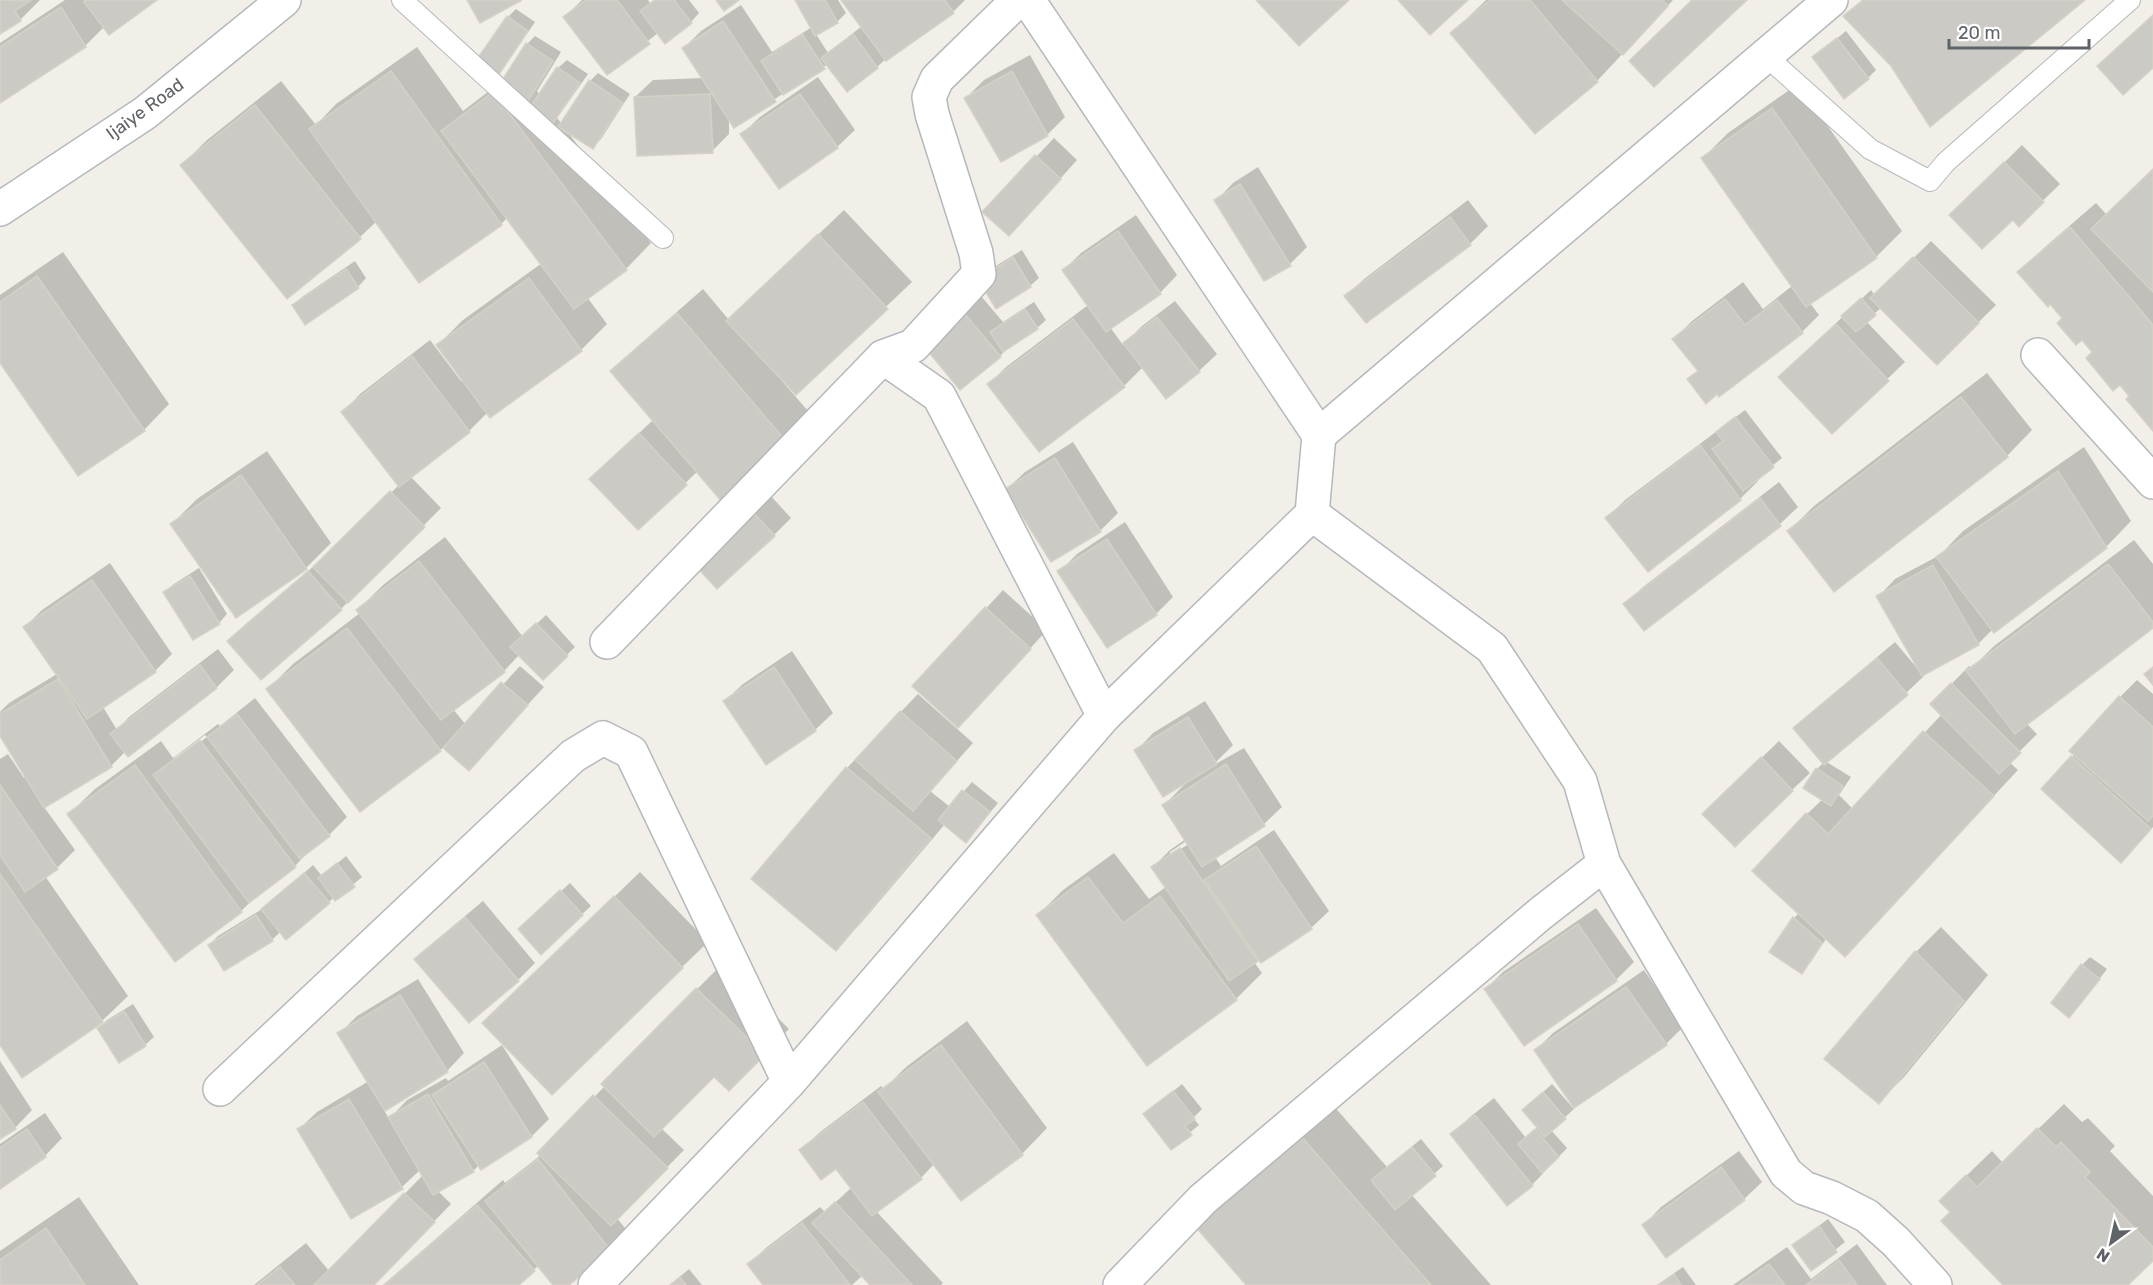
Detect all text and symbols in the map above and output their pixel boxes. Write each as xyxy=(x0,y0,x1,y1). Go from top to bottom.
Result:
scale bar xyxy=(1949,12,2088,50)
text: 20 m xyxy=(1958,22,2000,44)
street label: Ijaiye Road xyxy=(102,73,188,145)
north arrow xyxy=(2081,1213,2141,1273)
text: N xyxy=(2093,1244,2113,1266)

